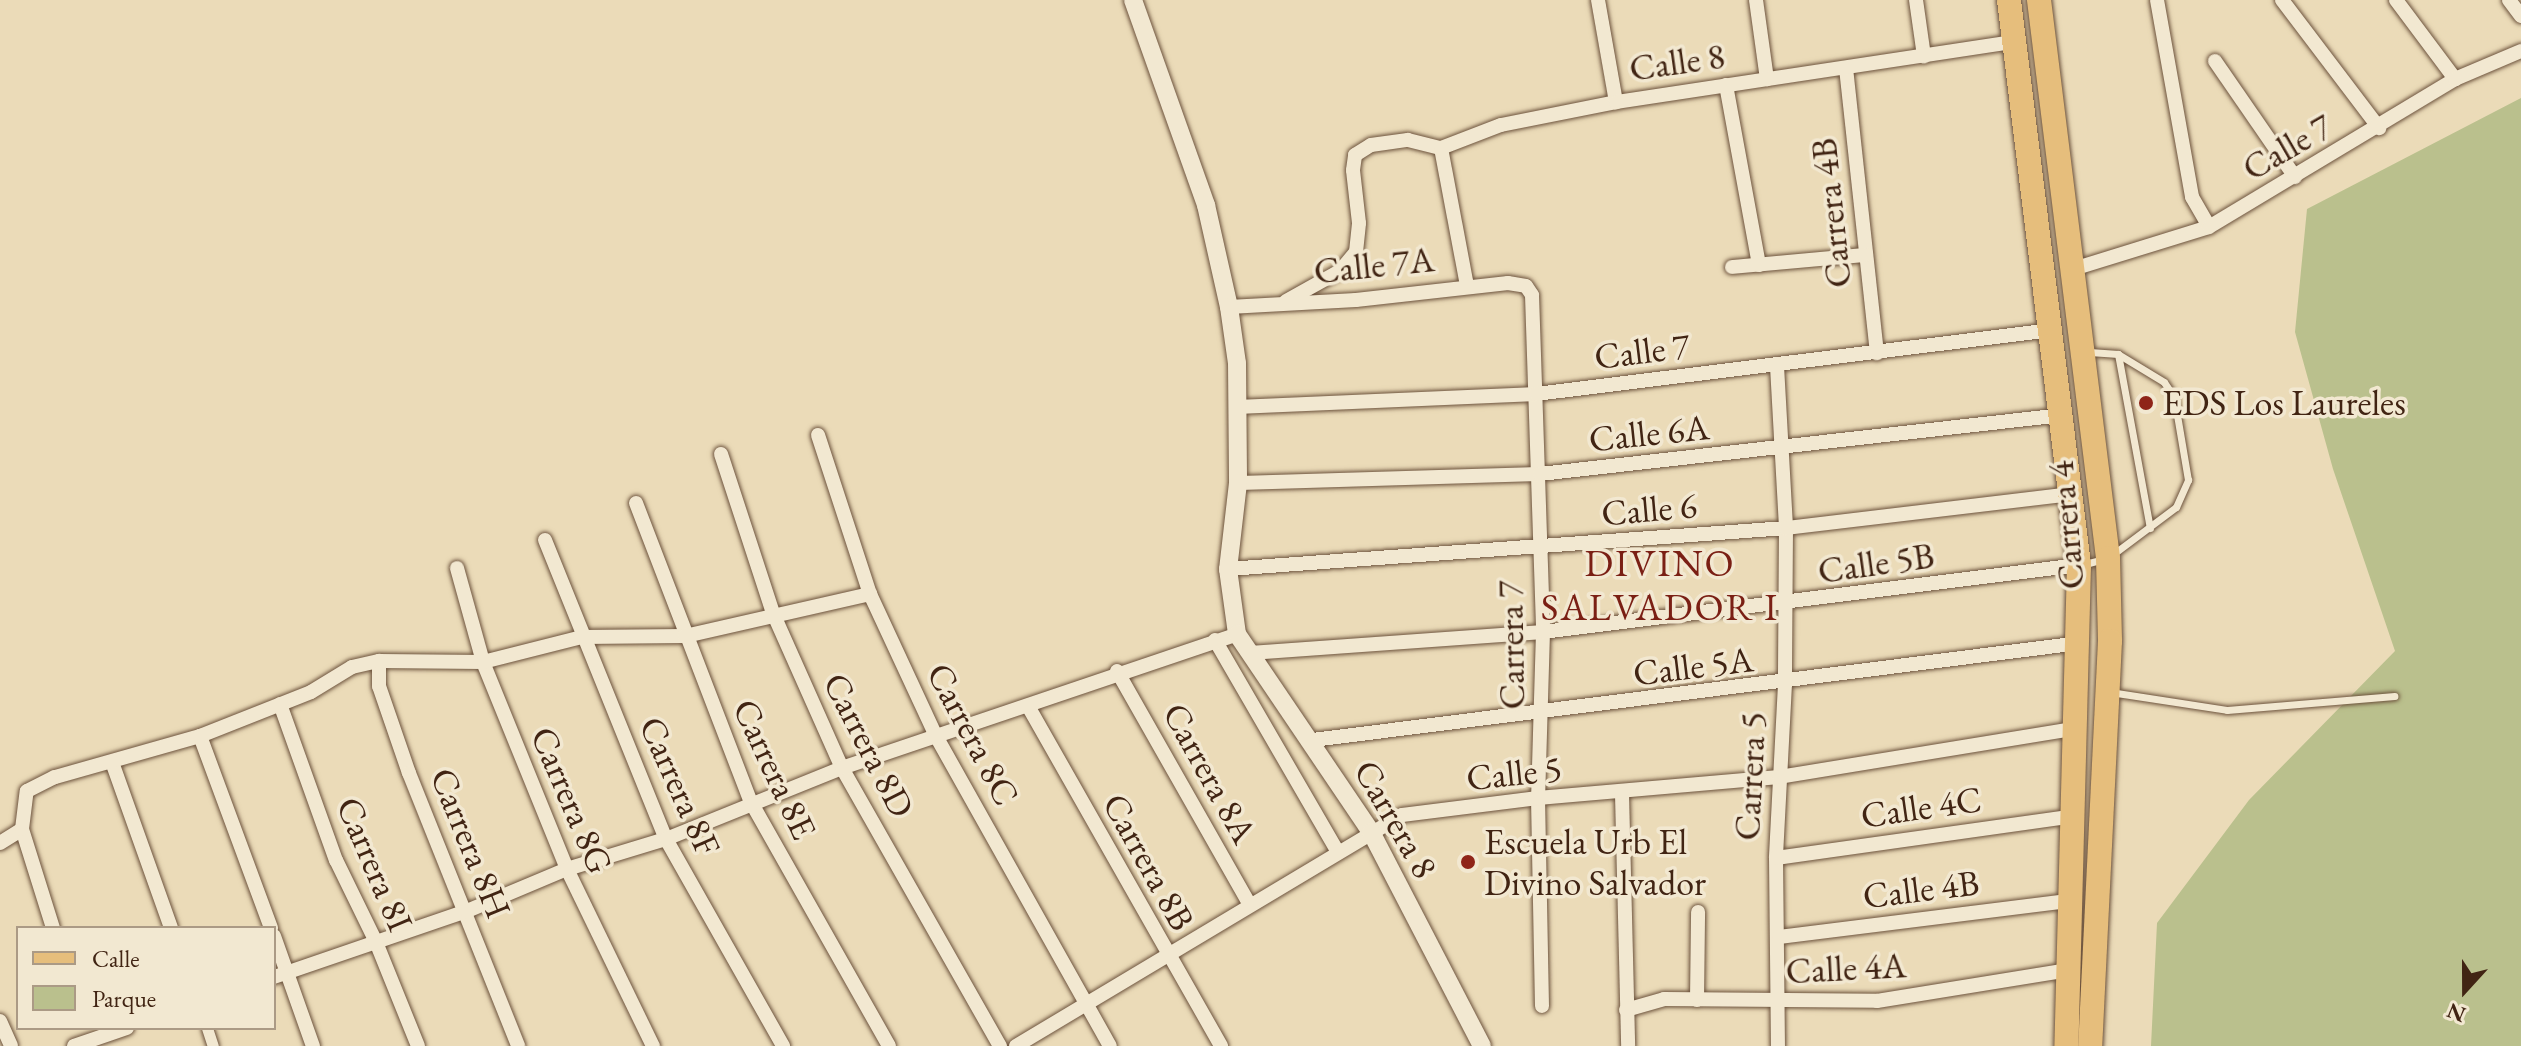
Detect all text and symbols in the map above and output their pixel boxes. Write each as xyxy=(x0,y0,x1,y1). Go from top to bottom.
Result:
street label: Calle 8 xyxy=(1627,34,1727,90)
street label: Calle 7 xyxy=(2235,104,2339,190)
street label: Carrera 4B xyxy=(1802,136,1860,290)
street label: Calle 7A xyxy=(1312,237,1436,293)
street label: Calle 7 xyxy=(1592,324,1692,378)
place label: EDS Los Laureles xyxy=(2162,381,2406,425)
marker: EDS Los Laureles xyxy=(2137,394,2155,412)
street label: Calle 6A xyxy=(1587,405,1711,461)
street label: Carrera 4 xyxy=(2039,459,2093,591)
street label: Calle 6 xyxy=(1599,483,1699,535)
street label: Calle 5B xyxy=(1815,533,1937,593)
district label: DIVINO SALVADOR I xyxy=(1541,540,1779,630)
street label: Carrera 7 xyxy=(1488,580,1534,710)
street label: Calle 5A xyxy=(1630,637,1756,695)
street label: Carrera 8C xyxy=(918,656,1028,812)
street label: Carrera 8D xyxy=(814,666,924,824)
street label: Carrera 8E xyxy=(724,692,826,846)
street label: Carrera 8A xyxy=(1154,695,1266,851)
street label: Carrera 8F xyxy=(630,710,730,862)
street label: Carrera 5 xyxy=(1725,711,1775,841)
street label: Carrera 8G xyxy=(522,720,622,880)
street label: Calle 5 xyxy=(1464,747,1564,799)
street label: Carrera 8 xyxy=(1345,752,1447,886)
street label: Carrera 8H xyxy=(421,762,521,924)
street label: Calle 4C xyxy=(1858,777,1984,837)
street label: Carrera 8B xyxy=(1094,786,1204,938)
street label: Carrera 8I xyxy=(328,791,422,937)
place label: Escuela Urb El Divino Salvador xyxy=(1484,819,1706,904)
marker: Escuela Urb El Divino Salvador xyxy=(1459,853,1477,871)
street label: Calle 4B xyxy=(1860,860,1982,918)
legend xyxy=(16,926,276,1030)
text: Calle xyxy=(92,943,140,974)
street label: Calle 4A xyxy=(1785,943,1907,993)
north arrow xyxy=(2425,950,2505,1030)
text: Parque xyxy=(92,983,156,1014)
text: N xyxy=(2443,996,2470,1030)

